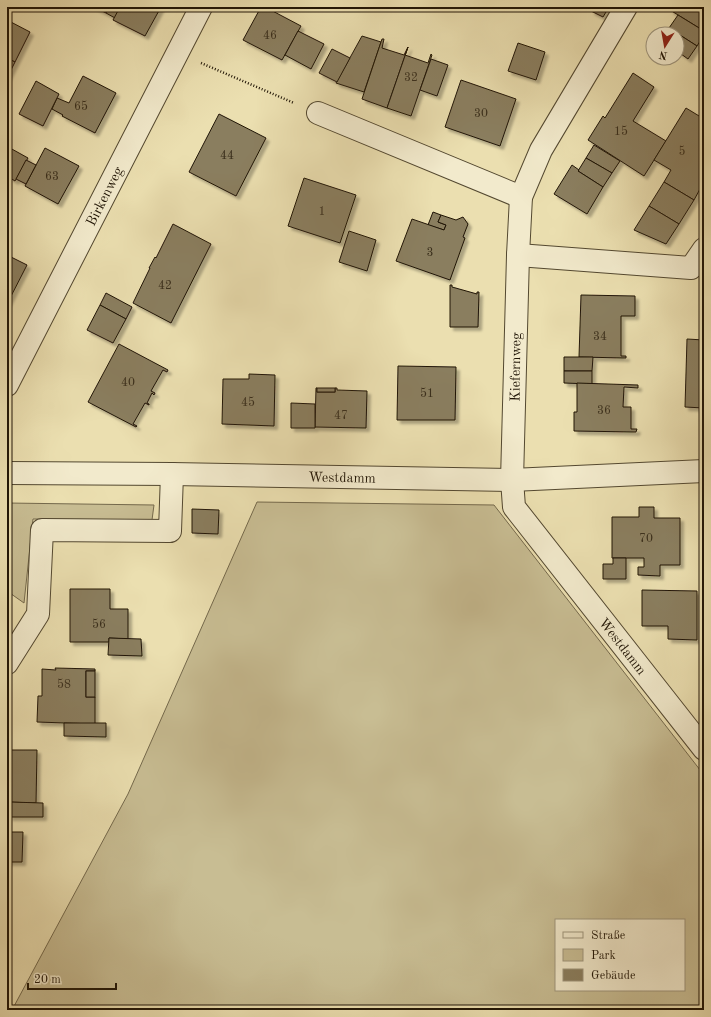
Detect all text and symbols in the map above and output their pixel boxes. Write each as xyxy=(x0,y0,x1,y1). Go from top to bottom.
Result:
north arrow xyxy=(645,26,685,66)
house number: 46 xyxy=(263,30,277,42)
text: N xyxy=(658,48,669,61)
house number: 32 xyxy=(404,72,418,84)
house number: 65 xyxy=(74,100,88,113)
house number: 30 xyxy=(474,108,488,120)
house number: 15 xyxy=(614,125,628,138)
house number: 5 xyxy=(679,145,686,158)
house number: 44 xyxy=(220,150,234,162)
street label: Birkenweg xyxy=(84,164,126,228)
house number: 63 xyxy=(45,171,59,183)
house number: 1 xyxy=(319,206,325,218)
house number: 3 xyxy=(427,247,433,259)
house number: 42 xyxy=(158,280,172,292)
house number: 34 xyxy=(593,331,607,343)
street label: Kiefernweg xyxy=(508,332,524,402)
house number: 40 xyxy=(121,377,135,389)
house number: 51 xyxy=(420,387,434,400)
house number: 45 xyxy=(241,396,255,409)
house number: 36 xyxy=(597,405,611,417)
house number: 47 xyxy=(334,410,348,422)
street label: Westdamm xyxy=(308,470,376,486)
house number: 70 xyxy=(639,533,653,545)
street label: Westdamm xyxy=(596,616,649,678)
house number: 56 xyxy=(92,618,106,631)
house number: 58 xyxy=(57,678,71,691)
legend xyxy=(555,919,685,991)
text: Straße xyxy=(591,930,626,942)
text: Park xyxy=(591,950,616,962)
scale bar xyxy=(28,965,116,991)
text: Gebäude xyxy=(591,970,636,982)
text: 20 m xyxy=(34,974,61,986)

